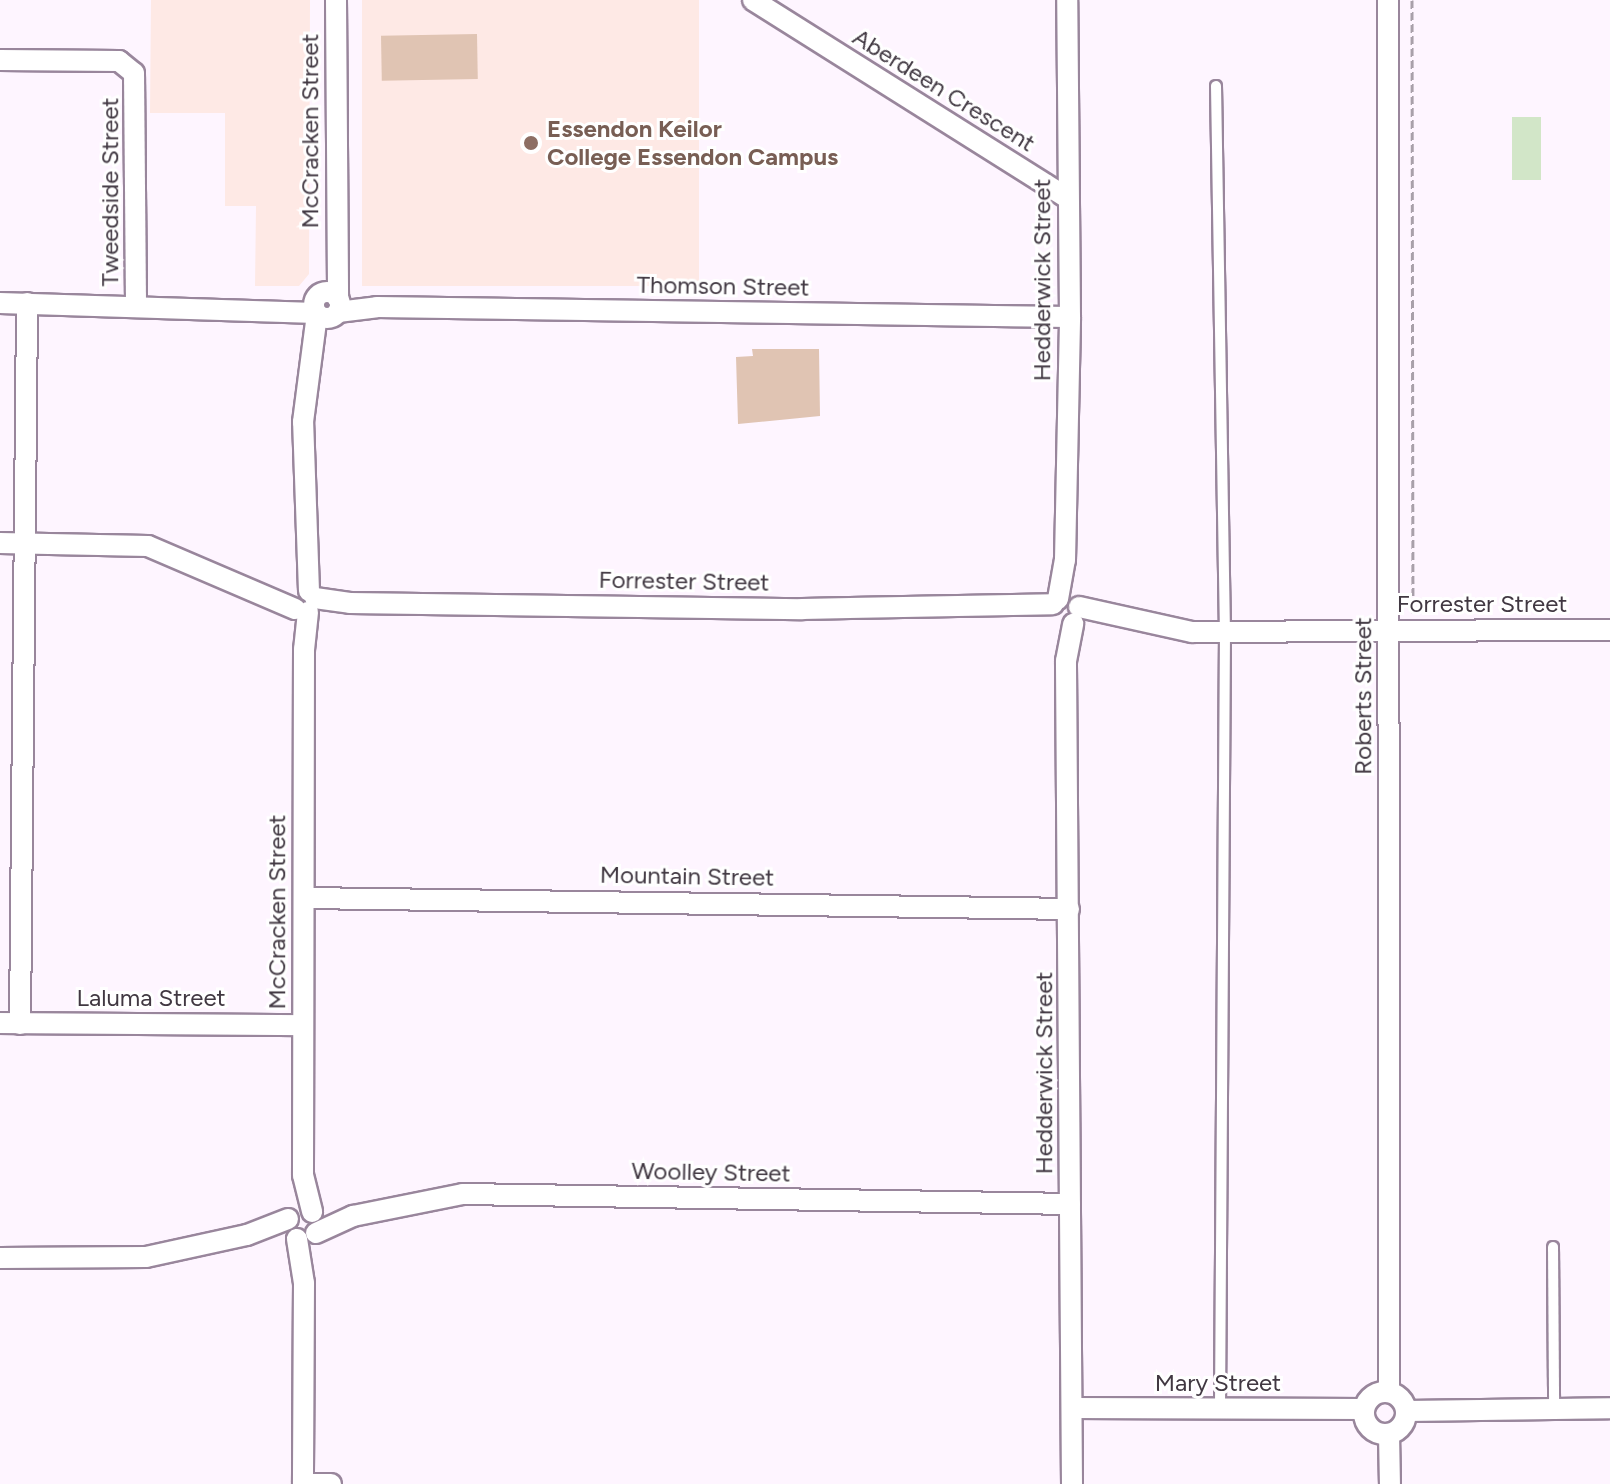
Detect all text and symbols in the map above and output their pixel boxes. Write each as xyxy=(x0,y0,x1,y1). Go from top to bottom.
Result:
street label: Aberdeen Crescent xyxy=(848,22,1040,158)
street label: McCracken Street xyxy=(296,34,324,228)
street label: Tweedside Street xyxy=(96,98,124,286)
place label: Essendon Keilor College Essendon Campus xyxy=(547,115,838,171)
marker: Essendon Keilor College Essendon Campus xyxy=(522,134,540,152)
street label: Hedderwick Street xyxy=(1028,179,1056,381)
street label: Thomson Street xyxy=(636,270,810,302)
street label: Forrester Street xyxy=(598,565,770,597)
street label: Forrester Street xyxy=(1397,590,1567,618)
street label: Roberts Street xyxy=(1349,617,1377,775)
street label: McCracken Street xyxy=(263,815,291,1009)
street label: Mountain Street xyxy=(600,860,774,892)
street label: Hedderwick Street xyxy=(1030,972,1058,1174)
street label: Laluma Street xyxy=(76,984,226,1012)
street label: Woolley Street xyxy=(631,1156,791,1188)
street label: Mary Street xyxy=(1155,1369,1281,1397)

